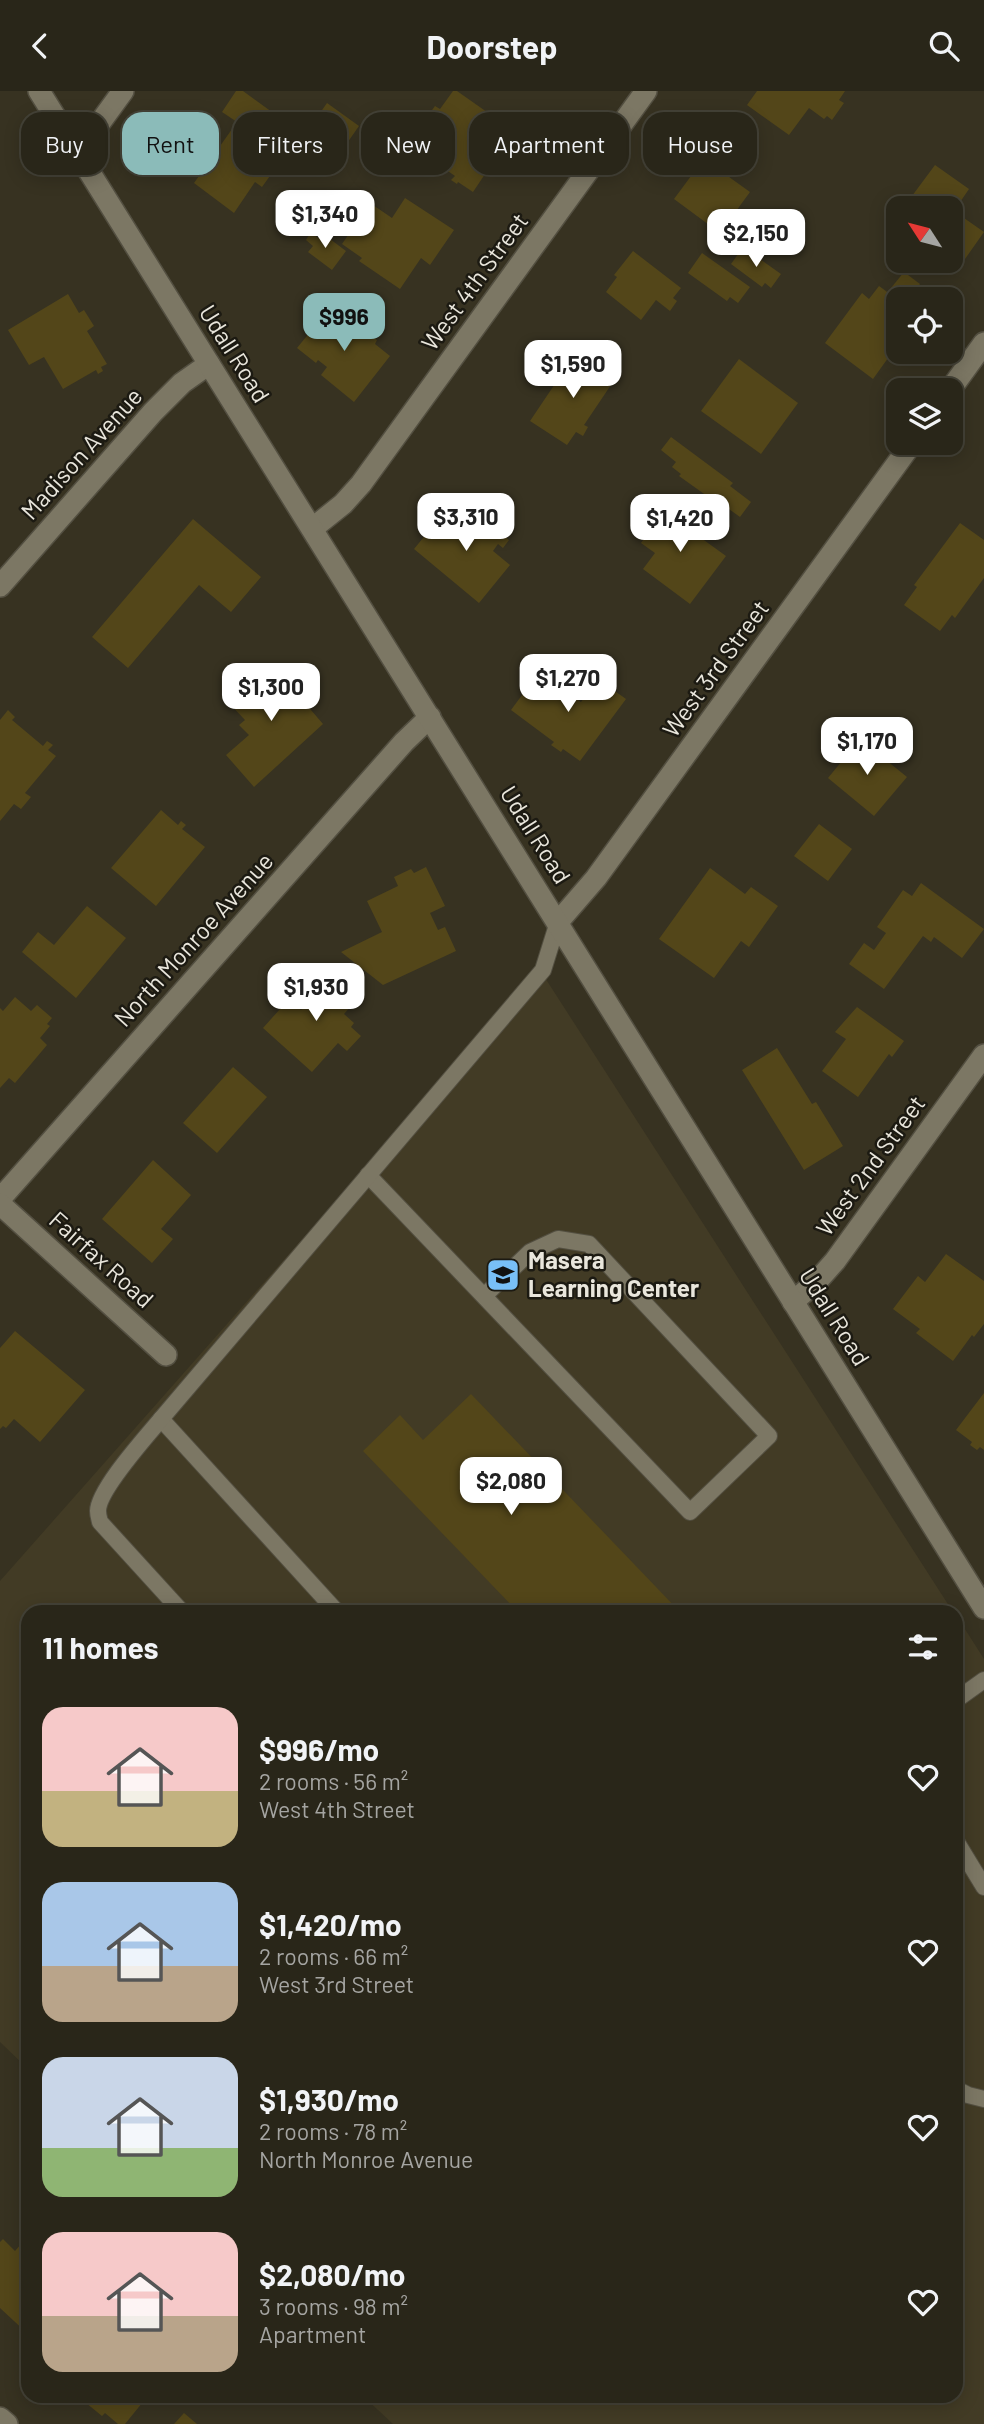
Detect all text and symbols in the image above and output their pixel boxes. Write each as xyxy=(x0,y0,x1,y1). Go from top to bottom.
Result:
icon: back xyxy=(21,27,59,65)
text: Doorstep xyxy=(426,27,558,65)
icon: search xyxy=(925,27,963,65)
chip: Buy xyxy=(21,112,108,175)
chip: Rent xyxy=(122,112,219,175)
chip: Filters xyxy=(233,112,347,175)
chip: New xyxy=(361,112,455,175)
chip: Apartment xyxy=(469,112,629,175)
chip: House xyxy=(643,112,757,175)
pin: $1,340 xyxy=(268,191,382,250)
north arrow xyxy=(886,196,962,273)
map controls xyxy=(886,196,963,455)
text: $1,340 xyxy=(292,199,358,227)
street label: West 4th Street xyxy=(414,207,533,355)
pin: $2,150 xyxy=(699,209,813,269)
text: $2,150 xyxy=(723,218,789,246)
button: locate xyxy=(886,287,963,364)
pin: $996 xyxy=(303,293,385,353)
street label: Udall Road xyxy=(194,299,277,407)
text: $996 xyxy=(319,302,369,330)
pin: $1,590 xyxy=(516,341,630,400)
text: $1,590 xyxy=(540,349,606,377)
button: layers xyxy=(886,378,963,455)
street label: Madison Avenue xyxy=(14,381,148,525)
pin: $3,310 xyxy=(409,493,523,553)
pin: $1,420 xyxy=(623,495,737,554)
text: $3,310 xyxy=(433,502,499,530)
text: $1,420 xyxy=(646,503,714,531)
street label: West 3rd Street xyxy=(655,594,774,742)
pin: $1,270 xyxy=(511,655,625,714)
pin: $1,300 xyxy=(214,663,328,723)
text: $1,270 xyxy=(536,663,600,691)
text: $1,300 xyxy=(238,672,304,700)
pin: $1,170 xyxy=(810,717,924,777)
text: $1,170 xyxy=(837,726,897,754)
street label: Udall Road xyxy=(495,780,578,888)
street label: North Monroe Avenue xyxy=(107,846,278,1032)
pin: $1,930 xyxy=(259,963,373,1023)
text: $1,930 xyxy=(283,972,349,1000)
street label: West 2nd Street xyxy=(809,1089,930,1241)
street label: Fairfax Road xyxy=(44,1205,160,1313)
place label: Masera Learning Center xyxy=(528,1245,699,1302)
school or university icon: Masera Learning Center xyxy=(484,1256,522,1294)
street label: Udall Road xyxy=(794,1262,877,1370)
pin: $2,080 xyxy=(454,1457,568,1517)
text: $2,080 xyxy=(476,1466,546,1494)
icon: filters xyxy=(904,1628,942,1666)
text: 11 homes xyxy=(42,1629,159,1665)
text: $996/mo xyxy=(259,1731,379,1767)
icon: home xyxy=(98,1735,182,1819)
icon: heart xyxy=(904,1758,942,1796)
text: 2 rooms · 56 m² xyxy=(259,1767,408,1795)
text: West 4th Street xyxy=(259,1795,415,1823)
text: $1,420/mo xyxy=(259,1906,402,1942)
icon: home xyxy=(98,1910,182,1994)
icon: heart xyxy=(904,1933,942,1971)
text: 2 rooms · 66 m² xyxy=(259,1942,408,1970)
text: West 3rd Street xyxy=(259,1970,414,1998)
text: $1,930/mo xyxy=(259,2081,399,2117)
icon: home xyxy=(98,2085,182,2169)
icon: heart xyxy=(904,2108,942,2146)
text: 2 rooms · 78 m² xyxy=(259,2117,407,2145)
text: North Monroe Avenue xyxy=(259,2145,473,2173)
text: $2,080/mo xyxy=(259,2256,406,2292)
icon: home xyxy=(98,2260,182,2344)
icon: heart xyxy=(904,2283,942,2321)
text: 3 rooms · 98 m² xyxy=(259,2292,408,2320)
text: Apartment xyxy=(259,2320,366,2348)

